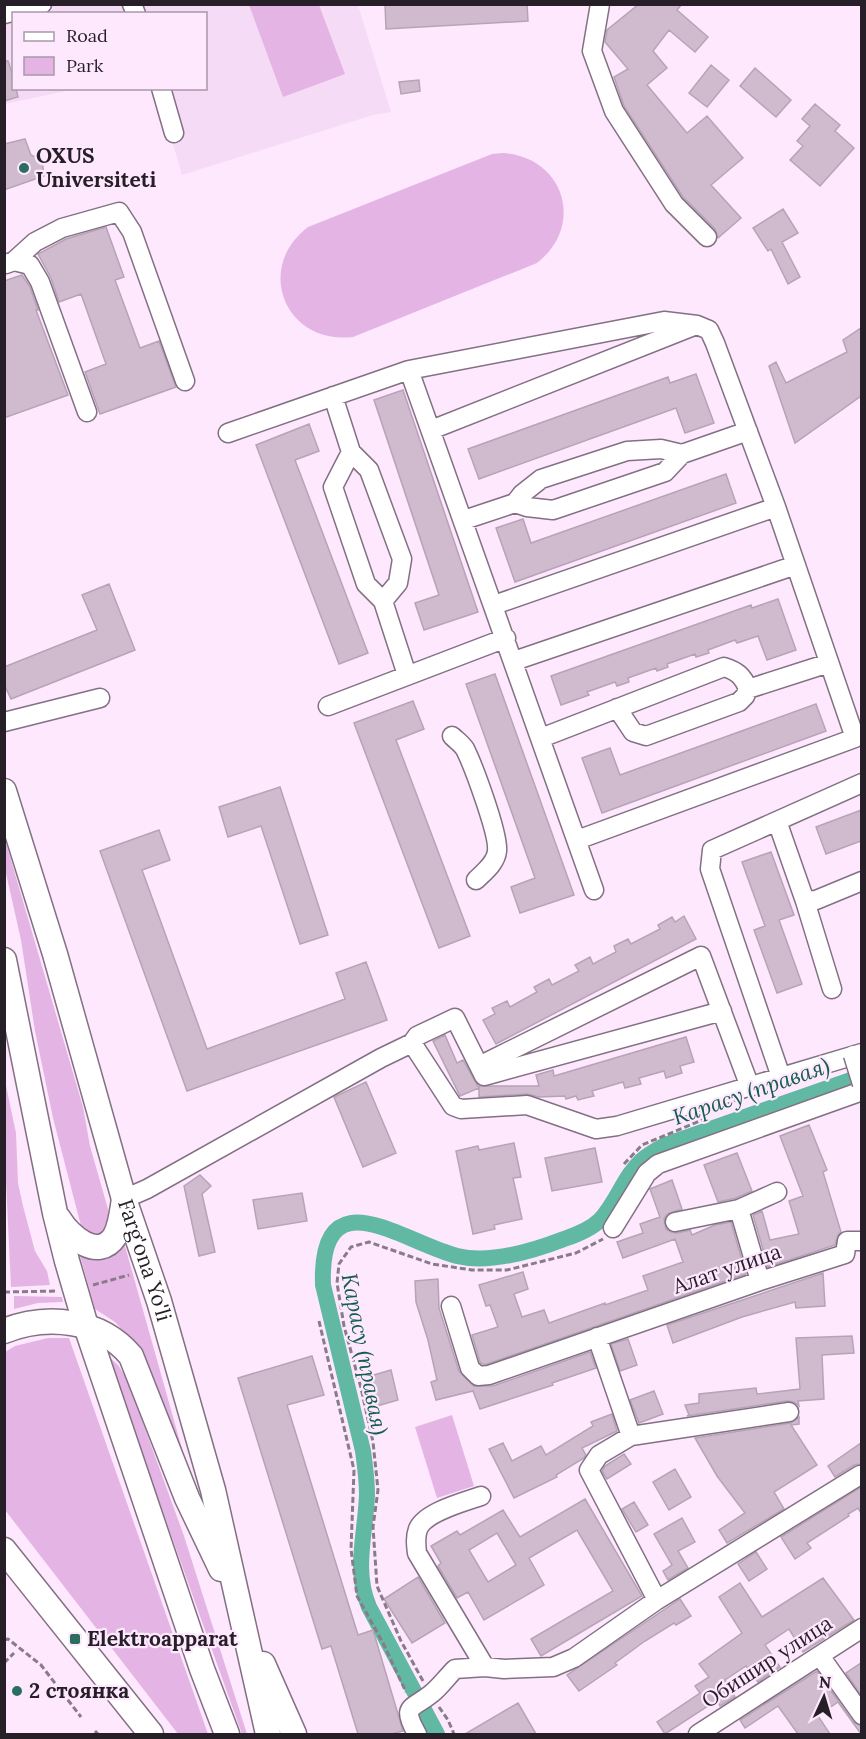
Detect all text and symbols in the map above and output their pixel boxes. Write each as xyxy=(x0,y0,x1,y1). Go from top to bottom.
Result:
legend xyxy=(12,12,207,90)
text: Road xyxy=(66,24,108,47)
text: Park xyxy=(66,54,104,77)
place label: OXUS Universiteti xyxy=(36,142,156,193)
marker: OXUS Universiteti xyxy=(17,161,31,175)
water label: Карасу (правая) xyxy=(669,1051,833,1131)
street label: Farg'ona Yo'li xyxy=(112,1195,178,1324)
street label: Алат улица xyxy=(668,1237,785,1300)
water label: Карасу (правая) xyxy=(336,1271,394,1437)
street label: Обишир улица xyxy=(696,1609,837,1714)
place label: Elektroapparat xyxy=(87,1625,238,1652)
marker: Elektroapparat xyxy=(68,1632,82,1646)
north arrow xyxy=(794,1667,854,1727)
text: N xyxy=(818,1672,832,1692)
place label: 2 стоянка xyxy=(29,1677,129,1704)
marker: 2 стоянка xyxy=(10,1684,24,1698)

